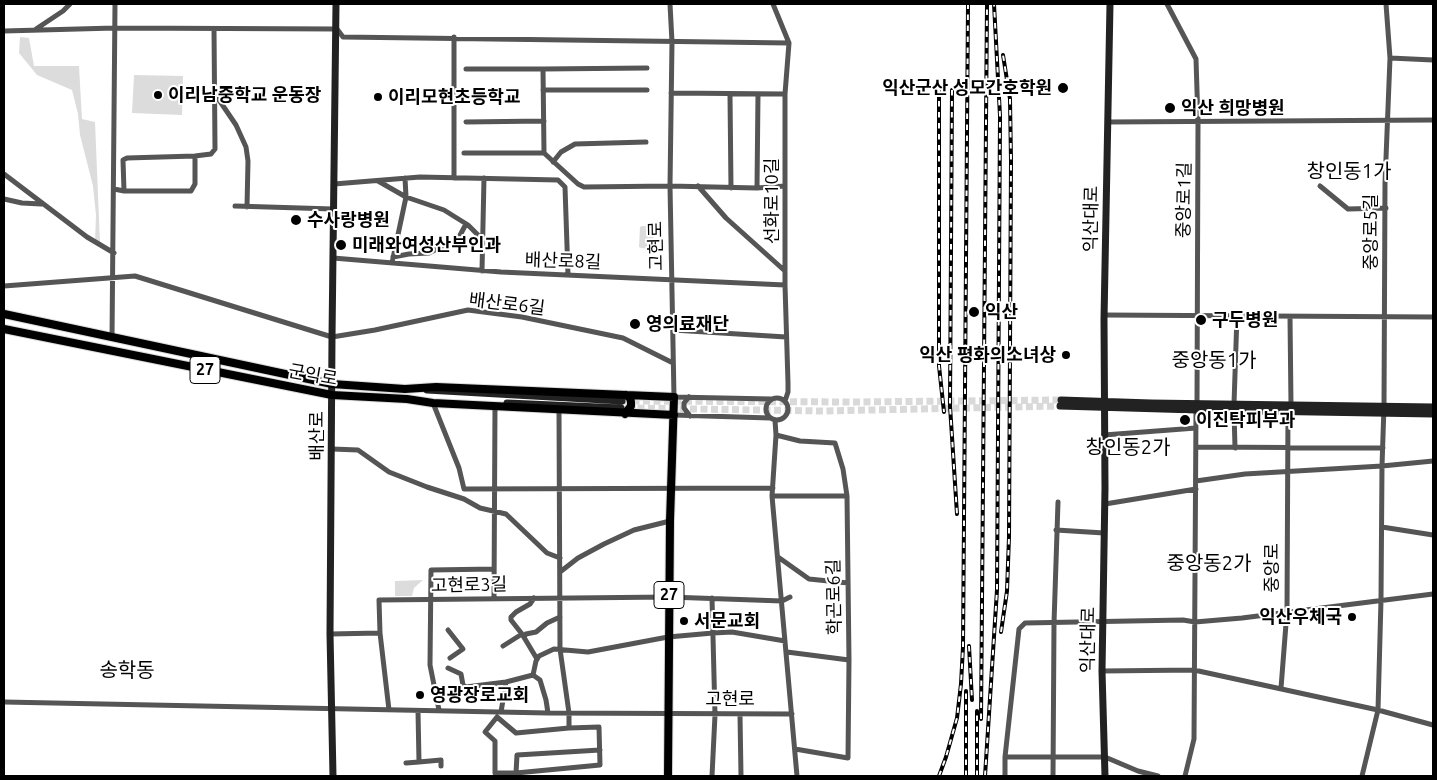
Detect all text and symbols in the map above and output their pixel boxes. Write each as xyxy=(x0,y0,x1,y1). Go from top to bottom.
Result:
place label: 익산군산 성모간호학원 xyxy=(882,77,1052,99)
marker: 익산군산 성모간호학원 xyxy=(1056,81,1070,95)
place label: 이리남중학교 운동장 xyxy=(168,84,321,106)
place label: 이리모현초등학교 xyxy=(388,86,520,108)
marker: 이리남중학교 운동장 xyxy=(152,89,164,101)
marker: 이리모현초등학교 xyxy=(372,91,384,103)
place label: 익산 희망병원 xyxy=(1181,97,1285,119)
marker: 익산 희망병원 xyxy=(1163,101,1177,115)
street label: 선화로10길 xyxy=(761,158,783,244)
district label: 창인동1가 xyxy=(1307,159,1391,183)
street label: 중앙로1길 xyxy=(1173,162,1195,238)
street label: 익산대로 xyxy=(1080,186,1102,252)
street label: 중앙로5길 xyxy=(1360,194,1382,270)
place label: 수사랑병원 xyxy=(307,209,390,231)
marker: 수사랑병원 xyxy=(289,213,303,227)
street label: 고현로 xyxy=(645,221,667,271)
place label: 미래와여성산부인과 xyxy=(352,234,501,256)
marker: 미래와여성산부인과 xyxy=(334,238,348,252)
street label: 배산로8길 xyxy=(524,249,602,273)
street label: 배산로6길 xyxy=(468,289,546,319)
place label: 익산 xyxy=(985,301,1018,323)
marker: 익산 xyxy=(967,305,981,319)
place label: 구두병원 xyxy=(1212,309,1278,331)
place label: 영의료재단 xyxy=(646,313,729,335)
marker: 구두병원 xyxy=(1194,313,1208,327)
marker: 영의료재단 xyxy=(628,317,642,331)
place label: 익산 평화의소녀상 xyxy=(919,344,1056,366)
district label: 중앙동1가 xyxy=(1172,348,1256,372)
marker: 익산 평화의소녀상 xyxy=(1060,349,1072,361)
road number: 27 xyxy=(190,356,220,384)
street label: 군익로 xyxy=(287,360,339,390)
place label: 이진탁피부과 xyxy=(1196,409,1295,431)
street label: 배산로 xyxy=(306,411,328,461)
marker: 이진탁피부과 xyxy=(1178,413,1192,427)
district label: 창인동2가 xyxy=(1086,435,1170,459)
street label: 중앙로 xyxy=(1261,543,1283,593)
district label: 중앙동2가 xyxy=(1167,551,1251,575)
street label: 학곤로6길 xyxy=(823,559,845,635)
street label: 고현로3길 xyxy=(431,574,507,596)
road number: 27 xyxy=(654,582,684,608)
place label: 익산우체국 xyxy=(1259,606,1342,628)
street label: 익산대로 xyxy=(1077,607,1099,673)
place label: 서문교회 xyxy=(694,610,760,632)
marker: 익산우체국 xyxy=(1346,611,1358,623)
marker: 서문교회 xyxy=(678,615,690,627)
district label: 송학동 xyxy=(99,658,155,682)
place label: 영광장로교회 xyxy=(430,684,529,706)
street label: 고현로 xyxy=(705,688,755,710)
marker: 영광장로교회 xyxy=(414,689,426,701)

